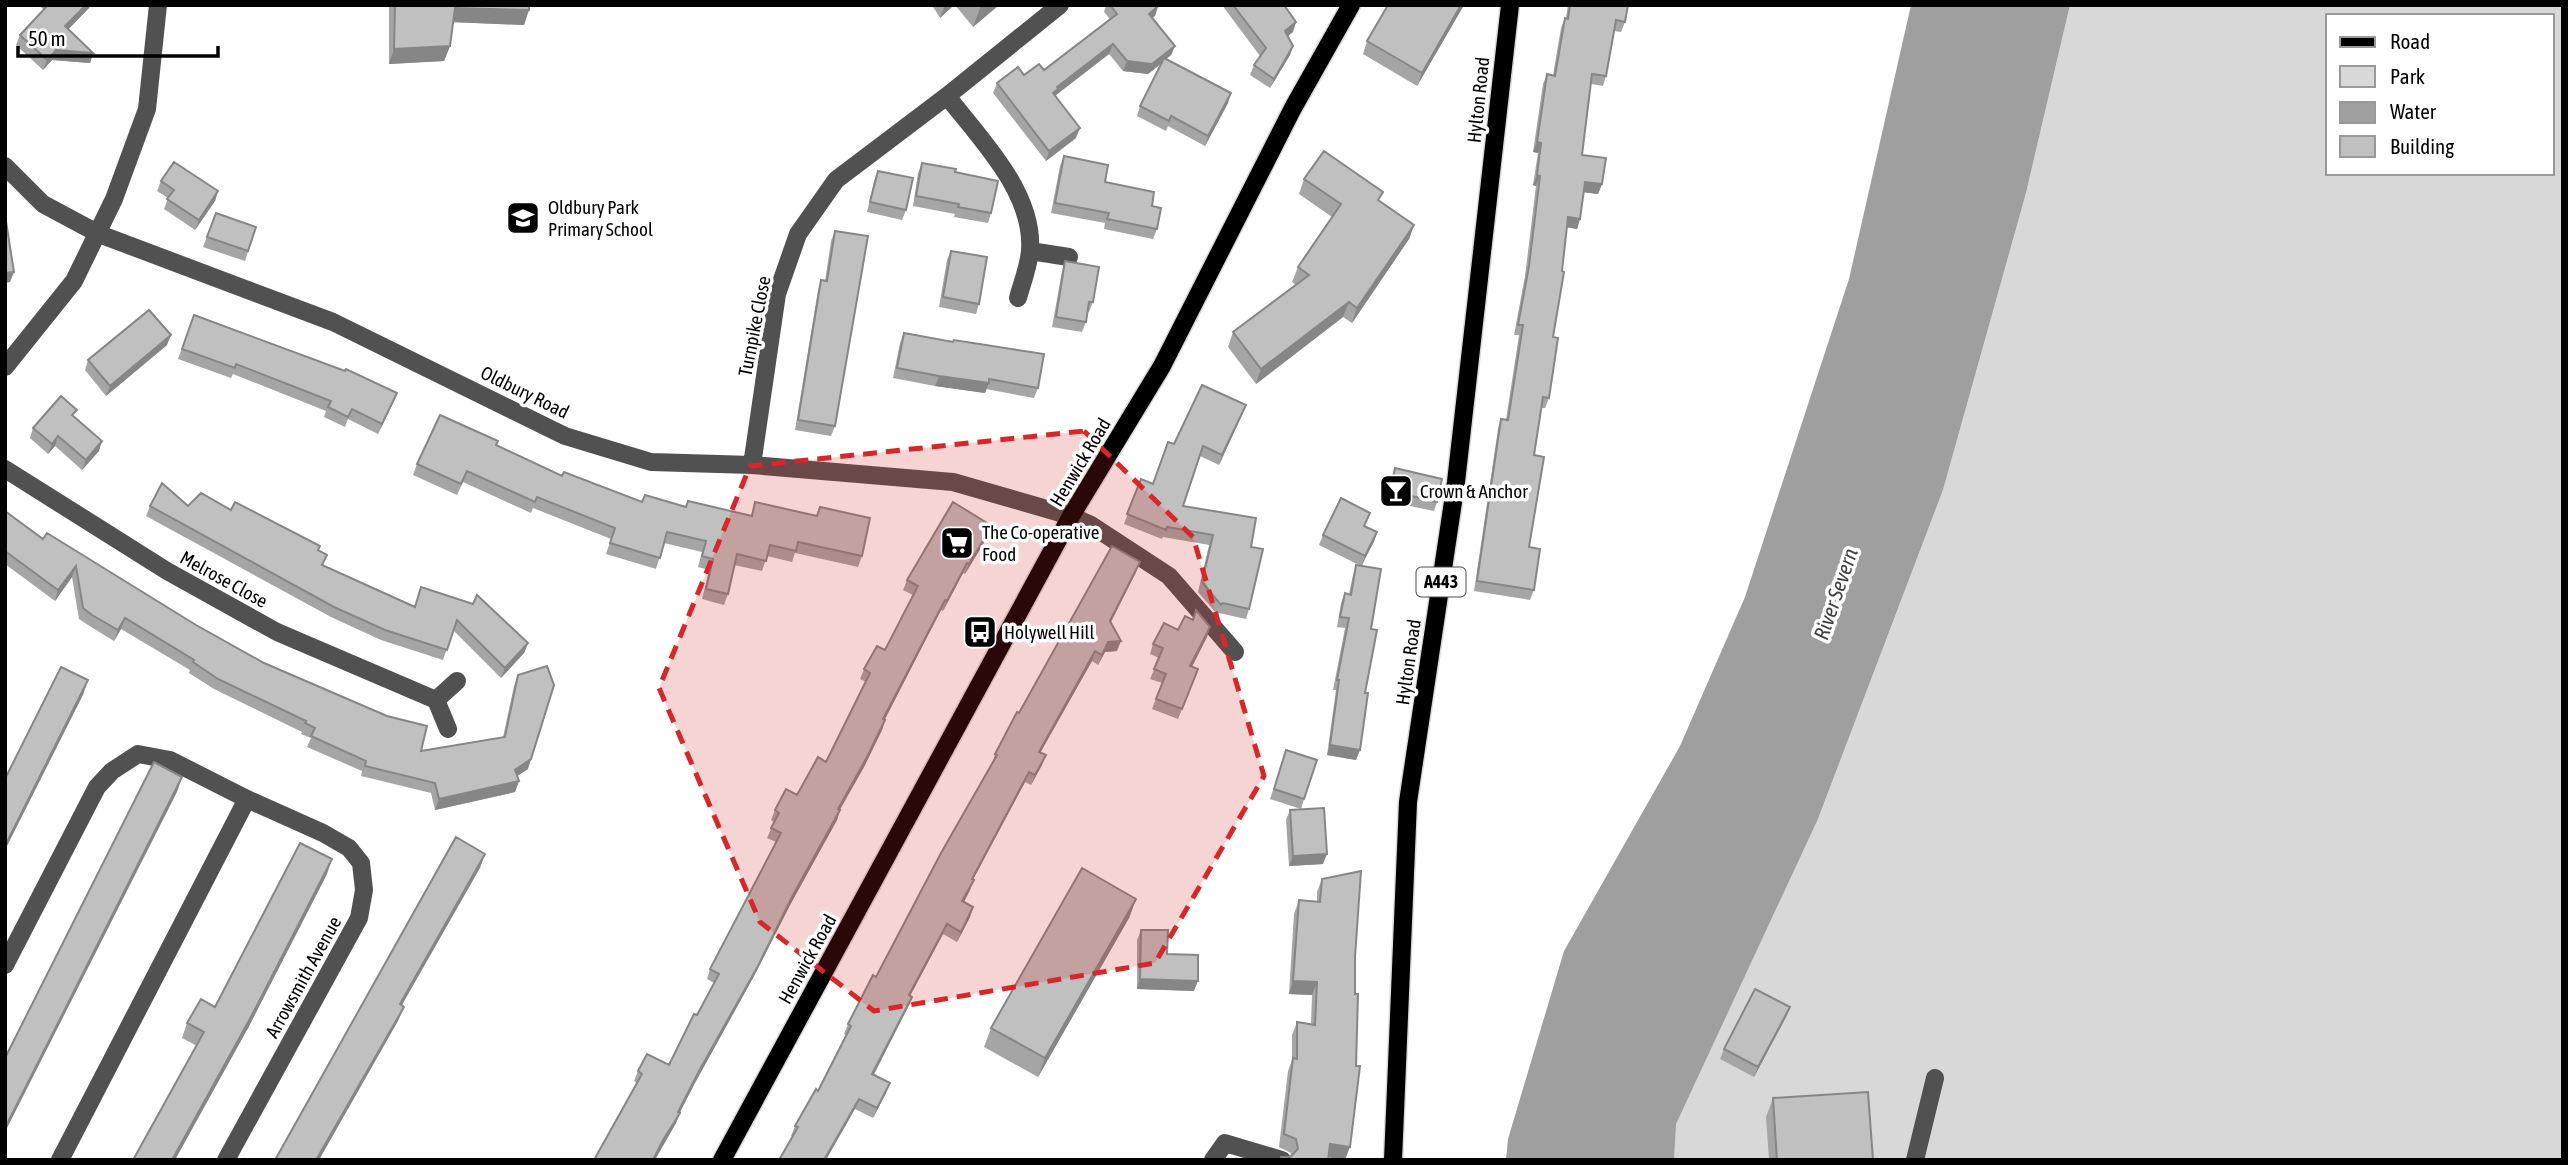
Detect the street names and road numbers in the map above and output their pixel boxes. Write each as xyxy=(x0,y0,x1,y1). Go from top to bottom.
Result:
street label: Hylton Road xyxy=(1463,56,1493,144)
street label: Turnpike Close xyxy=(734,274,774,378)
street label: Oldbury Road xyxy=(477,361,573,423)
street label: Henwick Road xyxy=(1045,414,1115,510)
street label: Melrose Close xyxy=(176,546,272,612)
road number: A443 xyxy=(1416,568,1466,596)
street label: Hylton Road xyxy=(1391,618,1425,706)
street label: Henwick Road xyxy=(773,910,841,1008)
street label: Arrowsmith Avenue xyxy=(261,913,345,1041)

